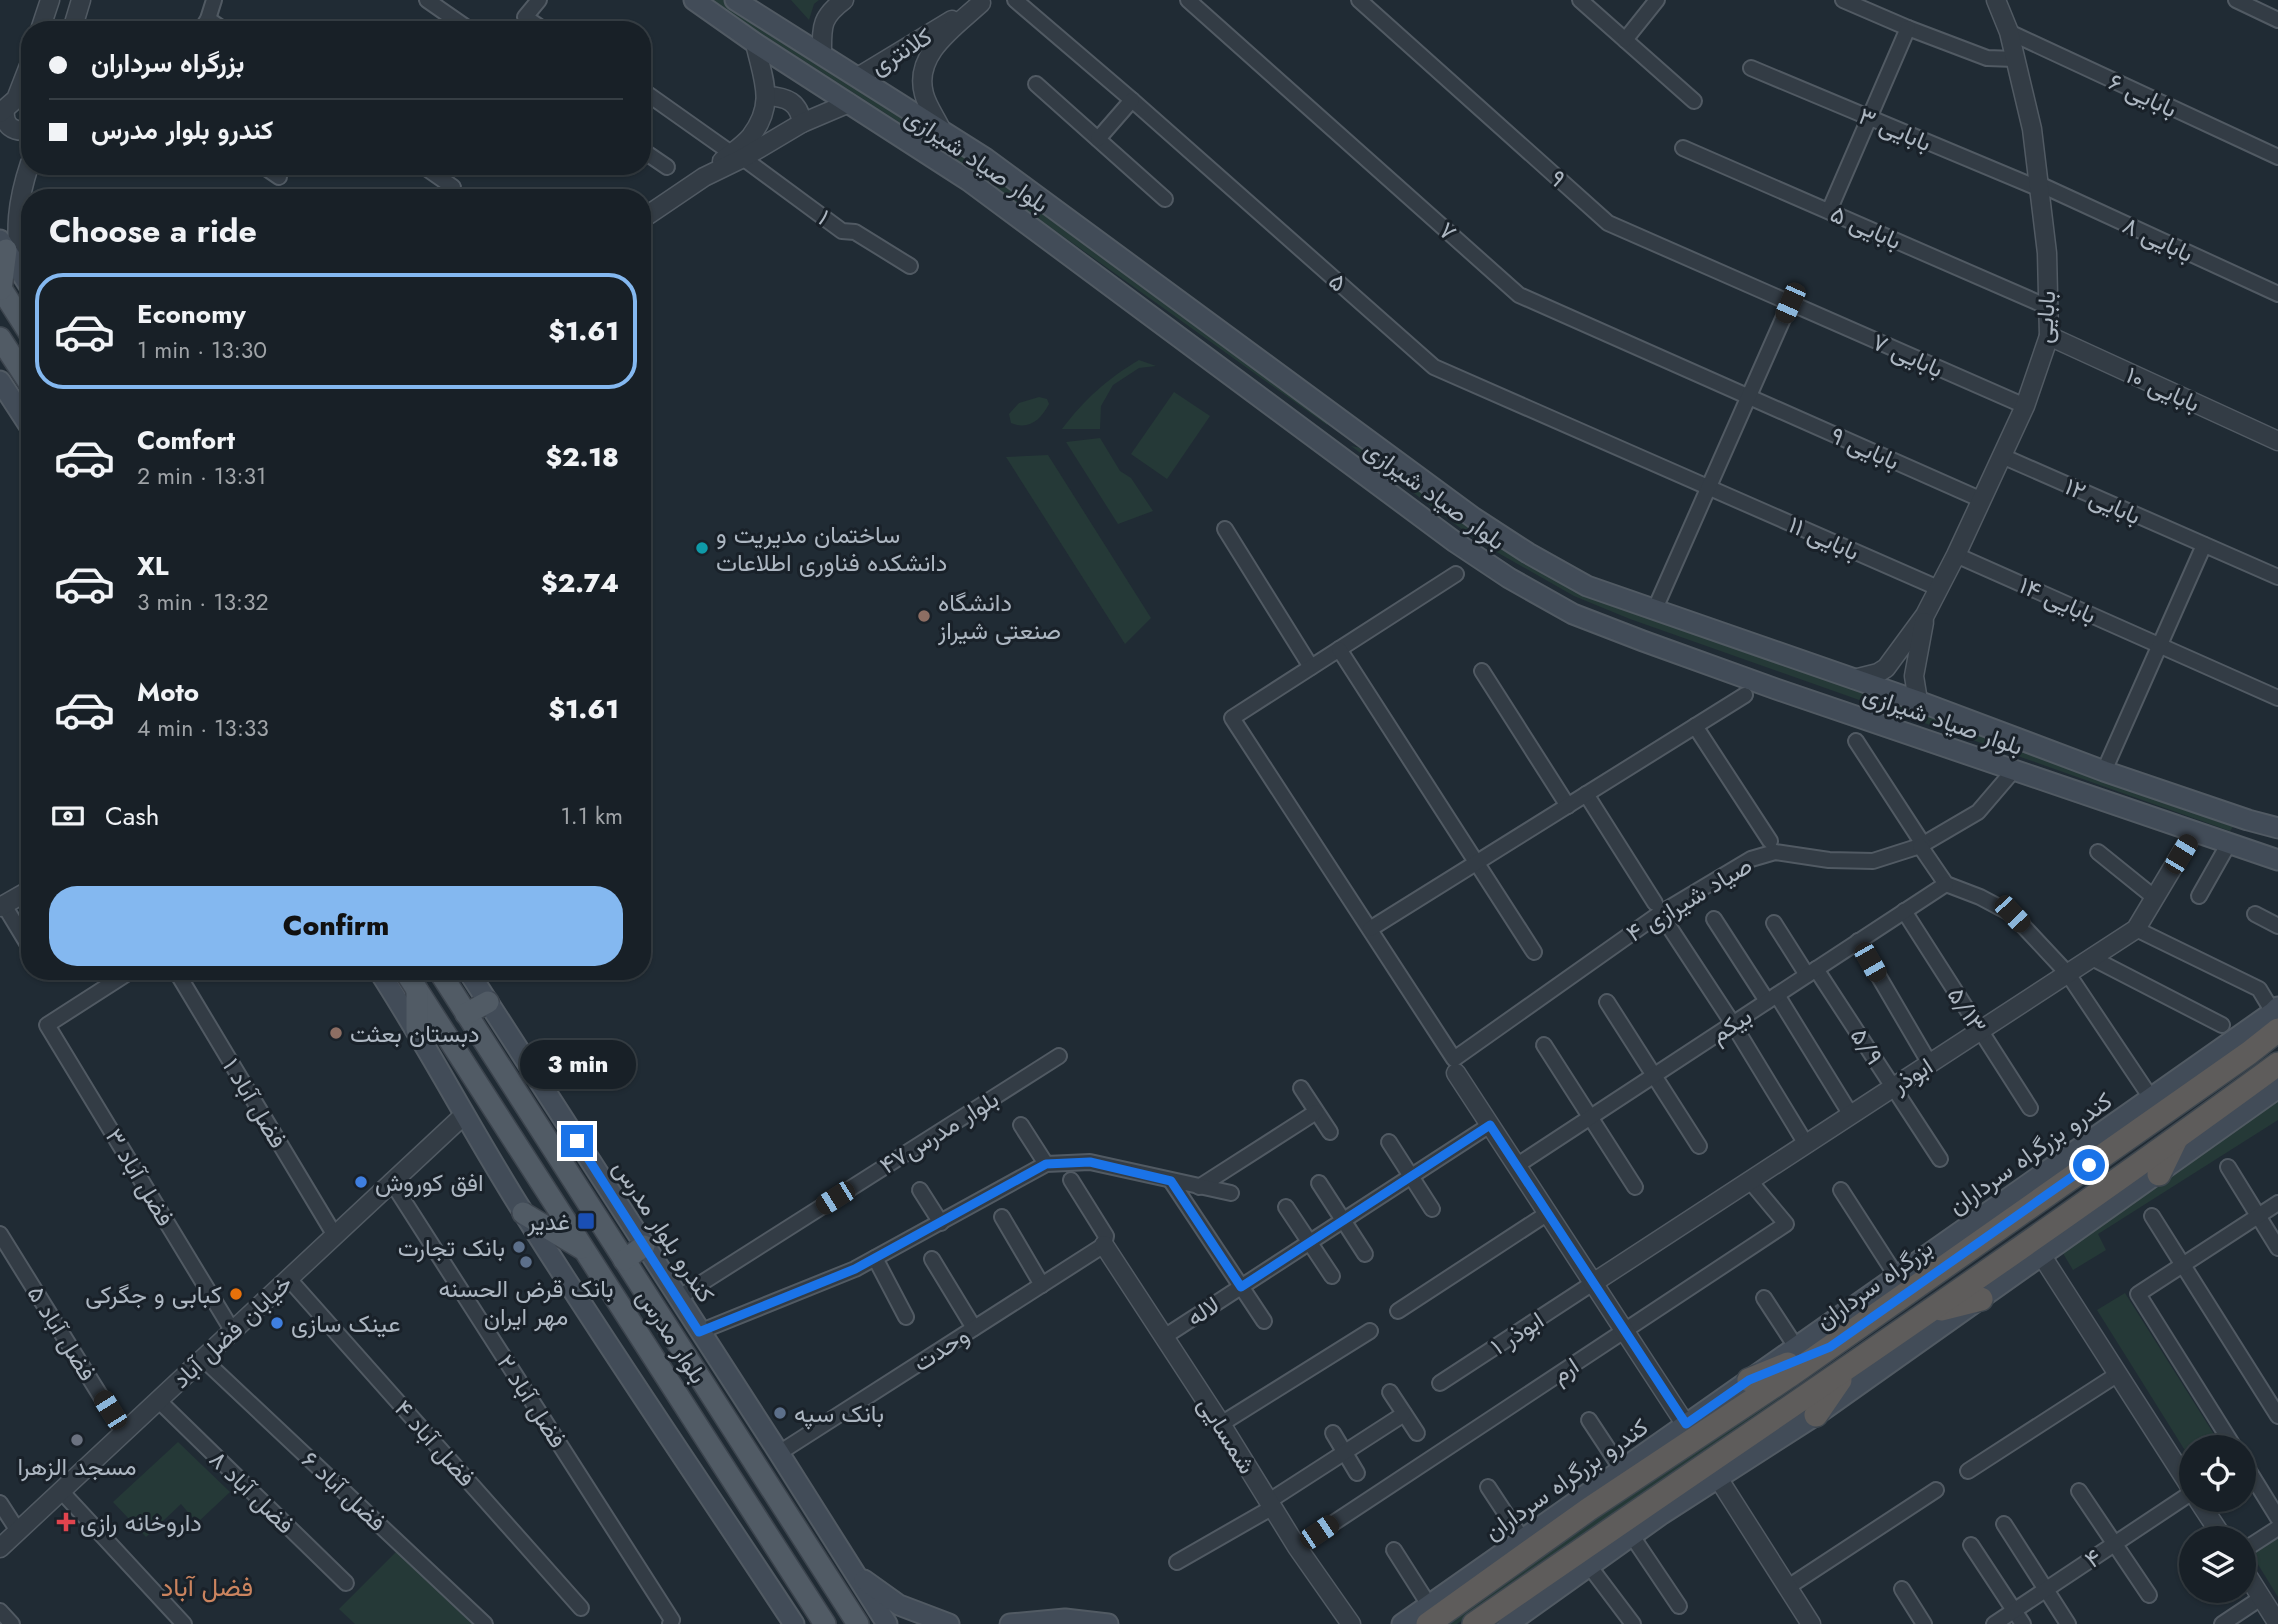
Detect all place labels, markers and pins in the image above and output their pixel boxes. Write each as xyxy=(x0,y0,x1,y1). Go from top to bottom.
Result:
place label: ساختمان مدیریت و دانشکده فناوری اطلاعات xyxy=(716,517,947,580)
marker: ساختمان مدیریت و دانشکده فناوری اطلاعات xyxy=(694,540,710,556)
place label: دانشگاه صنعتی شیراز xyxy=(937,585,1061,648)
marker: دانشگاه صنعتی شیراز xyxy=(916,608,932,624)
place label: دبستان بعثت xyxy=(350,1016,479,1051)
marker: دبستان بعثت xyxy=(328,1025,344,1041)
place label: افق کوروش xyxy=(375,1165,483,1200)
marker: افق کوروش xyxy=(353,1174,369,1190)
place label: غدیر xyxy=(526,1204,570,1239)
marker: غدیر xyxy=(576,1211,596,1231)
place label: بانک تجارت xyxy=(398,1230,505,1265)
marker: بانک تجارت xyxy=(511,1239,527,1255)
marker: بانک قرض الحسنه مهر ایران xyxy=(518,1254,534,1270)
place label: بانک قرض الحسنه مهر ایران xyxy=(438,1271,614,1334)
place label: کبابی و جگرکی xyxy=(85,1277,222,1312)
marker: کبابی و جگرکی xyxy=(228,1286,244,1302)
place label: عینک سازی xyxy=(291,1306,400,1341)
marker: عینک سازی xyxy=(269,1315,285,1331)
place label: بانک سپه xyxy=(794,1396,884,1431)
marker: بانک سپه xyxy=(772,1405,788,1421)
marker: مسجد الزهرا xyxy=(69,1432,85,1448)
place label: مسجد الزهرا xyxy=(17,1449,137,1484)
place label: داروخانه رازی xyxy=(80,1505,202,1540)
marker: داروخانه رازی xyxy=(58,1514,74,1530)

